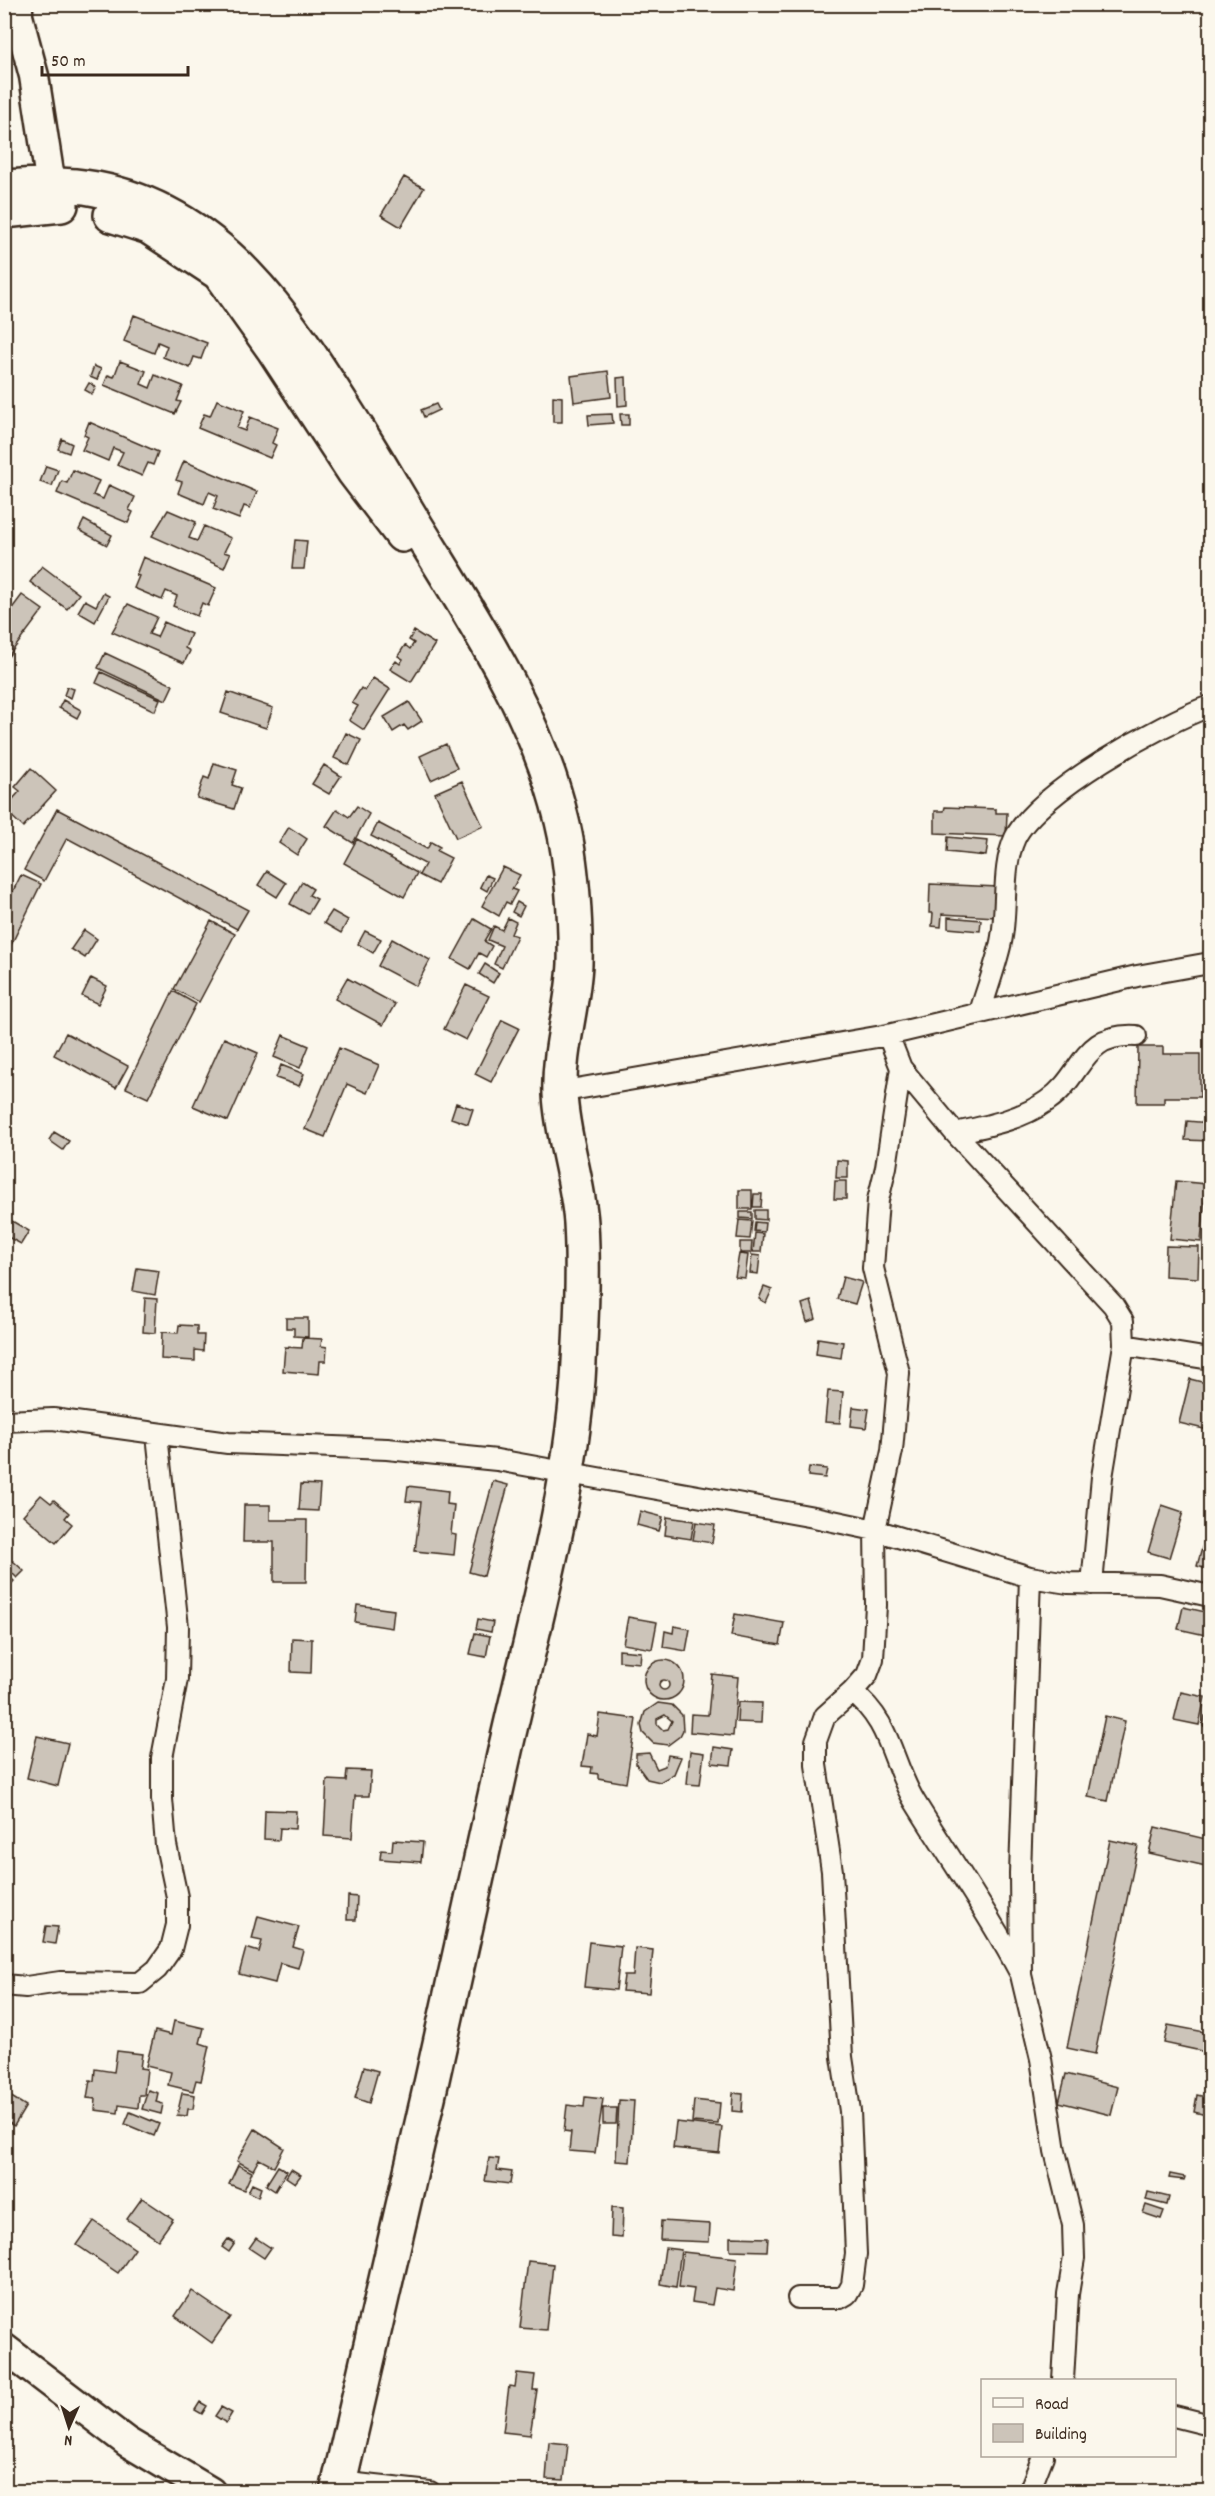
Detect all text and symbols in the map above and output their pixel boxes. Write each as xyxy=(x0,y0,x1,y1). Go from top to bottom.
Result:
scale bar xyxy=(42,39,188,77)
text: 50 m xyxy=(51,50,86,75)
legend xyxy=(981,2379,1176,2457)
text: Road xyxy=(1035,2393,1069,2418)
north arrow xyxy=(39,2397,99,2457)
text: Building xyxy=(1035,2423,1087,2448)
text: N xyxy=(64,2428,73,2451)

